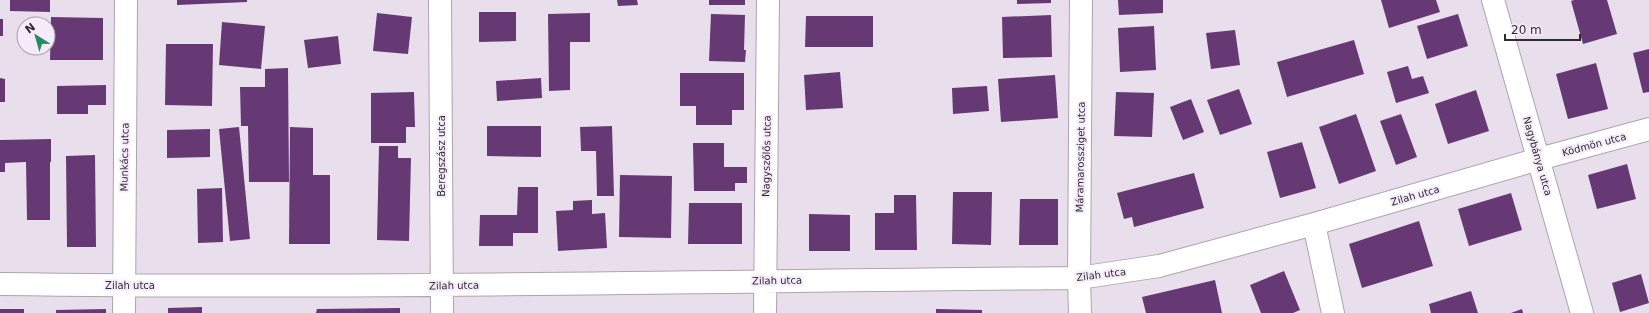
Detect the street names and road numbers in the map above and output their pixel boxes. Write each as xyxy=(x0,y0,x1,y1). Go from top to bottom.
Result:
street label: Máramarossziget utca xyxy=(1074,102,1087,213)
street label: Beregszász utca xyxy=(436,115,447,197)
street label: Nagyszőlős utca xyxy=(760,115,773,197)
street label: Nagybánya utca xyxy=(1521,115,1554,197)
street label: Munkács utca xyxy=(118,123,131,192)
street label: Ködmön utca xyxy=(1561,131,1627,158)
street label: Zilah utca xyxy=(1390,183,1441,208)
street label: Zilah utca xyxy=(1076,266,1127,283)
street label: Zilah utca xyxy=(752,275,802,286)
street label: Zilah utca xyxy=(105,280,155,291)
street label: Zilah utca xyxy=(429,280,479,291)

